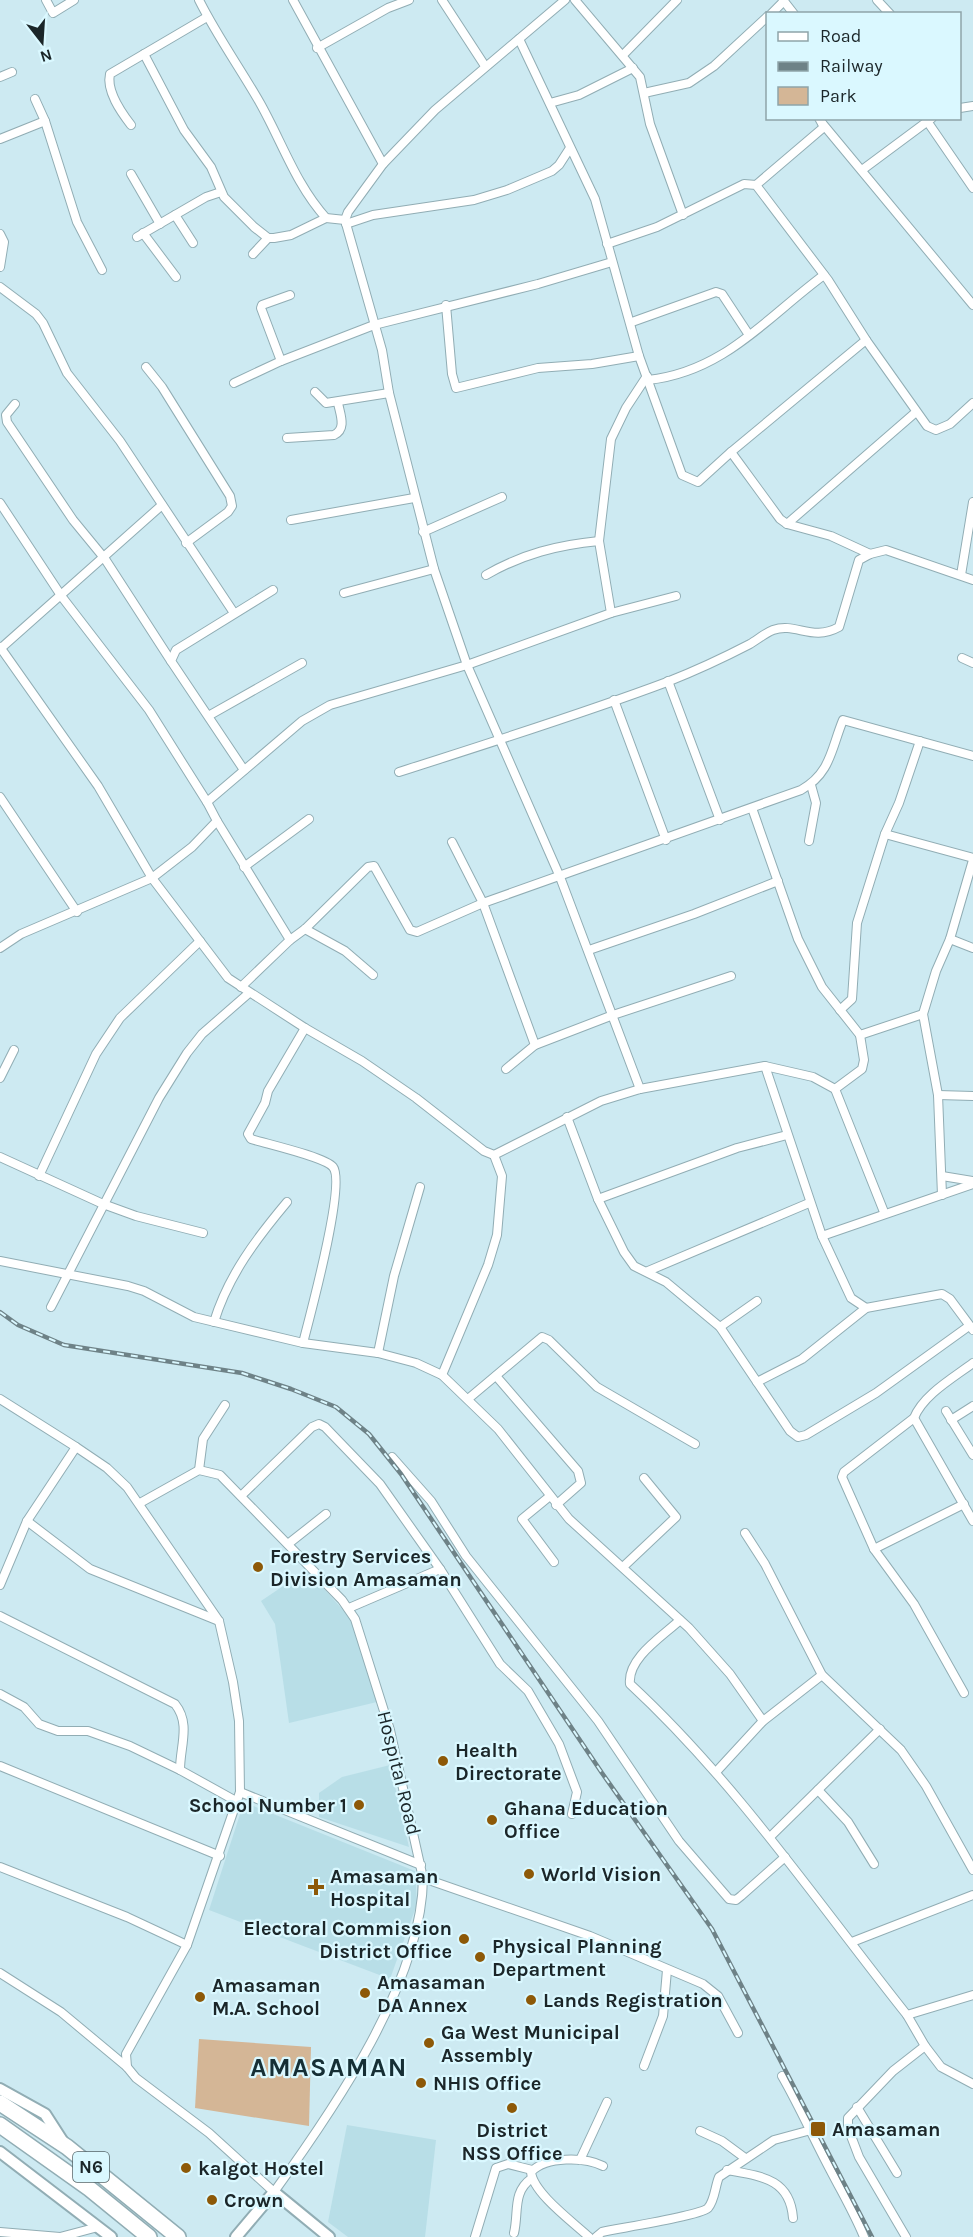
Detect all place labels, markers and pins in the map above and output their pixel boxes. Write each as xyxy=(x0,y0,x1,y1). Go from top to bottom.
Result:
place label: Forestry Services Division Amasaman xyxy=(270,1545,462,1591)
marker: Forestry Services Division Amasaman xyxy=(251,1560,265,1574)
place label: Health Directorate xyxy=(455,1739,562,1785)
marker: Health Directorate xyxy=(436,1754,450,1768)
place label: School Number 1 xyxy=(189,1794,347,1817)
place label: Ghana Education Office xyxy=(504,1797,668,1843)
marker: School Number 1 xyxy=(352,1798,366,1812)
marker: Ghana Education Office xyxy=(485,1813,499,1827)
place label: World Vision xyxy=(541,1863,661,1886)
place label: Amasaman Hospital xyxy=(330,1865,439,1911)
marker: World Vision xyxy=(522,1867,536,1881)
marker: Amasaman Hospital xyxy=(307,1878,325,1896)
place label: Electoral Commission District Office xyxy=(243,1917,452,1963)
marker: Electoral Commission District Office xyxy=(457,1932,471,1946)
place label: Physical Planning Department xyxy=(492,1935,662,1981)
marker: Physical Planning Department xyxy=(473,1950,487,1964)
place label: Amasaman DA Annex xyxy=(377,1971,486,2017)
place label: Amasaman M.A. School xyxy=(212,1974,321,2020)
marker: Amasaman DA Annex xyxy=(358,1986,372,2000)
place label: Lands Registration xyxy=(543,1989,723,2012)
marker: Amasaman M.A. School xyxy=(193,1990,207,2004)
marker: Lands Registration xyxy=(524,1993,538,2007)
place label: Ga West Municipal Assembly xyxy=(441,2021,620,2067)
marker: Ga West Municipal Assembly xyxy=(422,2036,436,2050)
place label: NHIS Office xyxy=(433,2072,541,2095)
marker: NHIS Office xyxy=(414,2076,428,2090)
marker: District NSS Office xyxy=(505,2101,519,2115)
place label: Amasaman xyxy=(832,2118,941,2141)
place label: District NSS Office xyxy=(461,2119,563,2165)
marker: Amasaman xyxy=(809,2120,827,2138)
place label: kalgot Hostel xyxy=(198,2157,324,2180)
marker: kalgot Hostel xyxy=(179,2161,193,2175)
place label: Crown xyxy=(224,2189,283,2212)
marker: Crown xyxy=(205,2193,219,2207)

